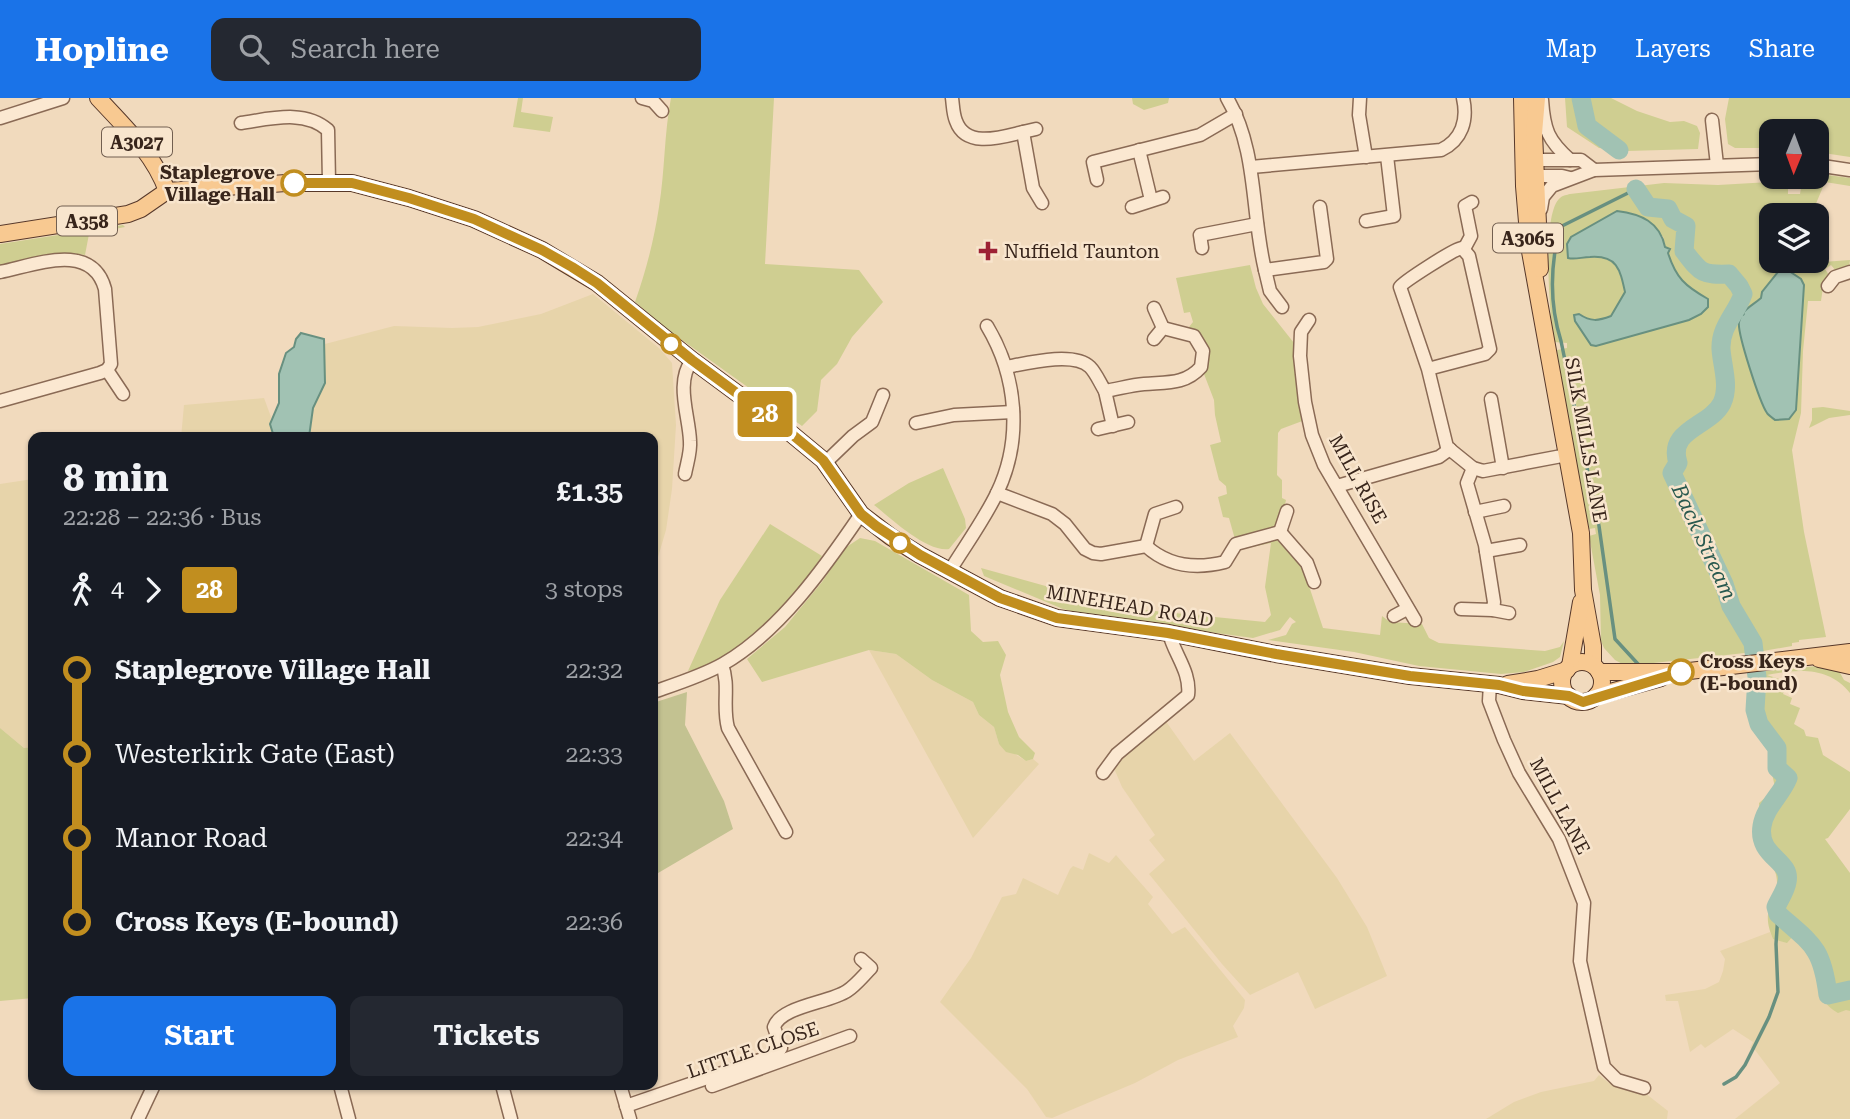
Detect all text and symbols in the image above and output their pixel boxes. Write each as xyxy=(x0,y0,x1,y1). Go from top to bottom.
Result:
search box xyxy=(211,18,701,81)
text: Hopline xyxy=(35,30,169,69)
icon: search xyxy=(235,30,273,68)
text: Search here xyxy=(291,34,440,64)
text: Map xyxy=(1546,35,1597,63)
text: Layers xyxy=(1635,35,1711,63)
text: Share xyxy=(1749,35,1815,63)
north arrow xyxy=(1759,119,1829,189)
map controls xyxy=(1759,119,1829,273)
road number: A3027 xyxy=(102,127,172,156)
place label: Staplegrove Village Hall xyxy=(160,161,275,206)
marker: Staplegrove Village Hall xyxy=(281,170,307,196)
button: layers xyxy=(1759,203,1829,273)
road number: A358 xyxy=(57,207,117,236)
road number: A3065 xyxy=(1493,223,1563,252)
place label: Nuffield Taunton xyxy=(1004,240,1160,263)
marker: Nuffield Taunton xyxy=(978,241,998,261)
unlabelled marker xyxy=(661,334,681,354)
street label: SILK MILLS LANE xyxy=(1560,356,1612,524)
line badge: 28 xyxy=(734,391,796,437)
text: 28 xyxy=(752,400,778,428)
street label: MILL RISE xyxy=(1324,431,1392,527)
text: 8 min xyxy=(63,456,169,500)
text: £1.35 xyxy=(557,477,623,507)
water label: Back Stream xyxy=(1666,479,1741,604)
text: 22:28 – 22:36 · Bus xyxy=(63,504,261,531)
unlabelled marker xyxy=(890,533,910,553)
icon: walk xyxy=(63,571,101,609)
icon: forward xyxy=(134,571,172,609)
text: 4 xyxy=(111,576,124,603)
text: 28 xyxy=(196,576,223,604)
text: 3 stops xyxy=(545,576,623,603)
street label: MINEHEAD ROAD xyxy=(1045,580,1215,632)
place label: Cross Keys (E-bound) xyxy=(1700,650,1805,695)
text: Staplegrove Village Hall xyxy=(115,655,430,685)
text: 22:32 xyxy=(566,657,623,684)
marker: Cross Keys (E-bound) xyxy=(1668,659,1694,685)
text: Westerkirk Gate (East) xyxy=(115,739,395,769)
text: 22:33 xyxy=(566,741,623,768)
street label: MILL LANE xyxy=(1525,754,1595,858)
text: Manor Road xyxy=(115,823,268,853)
text: 22:34 xyxy=(566,825,623,852)
text: Cross Keys (E-bound) xyxy=(115,907,399,937)
text: 22:36 xyxy=(566,909,623,936)
button: Start xyxy=(63,996,336,1076)
button: Tickets xyxy=(350,996,623,1076)
street label: LITTLE CLOSE xyxy=(684,1017,822,1083)

